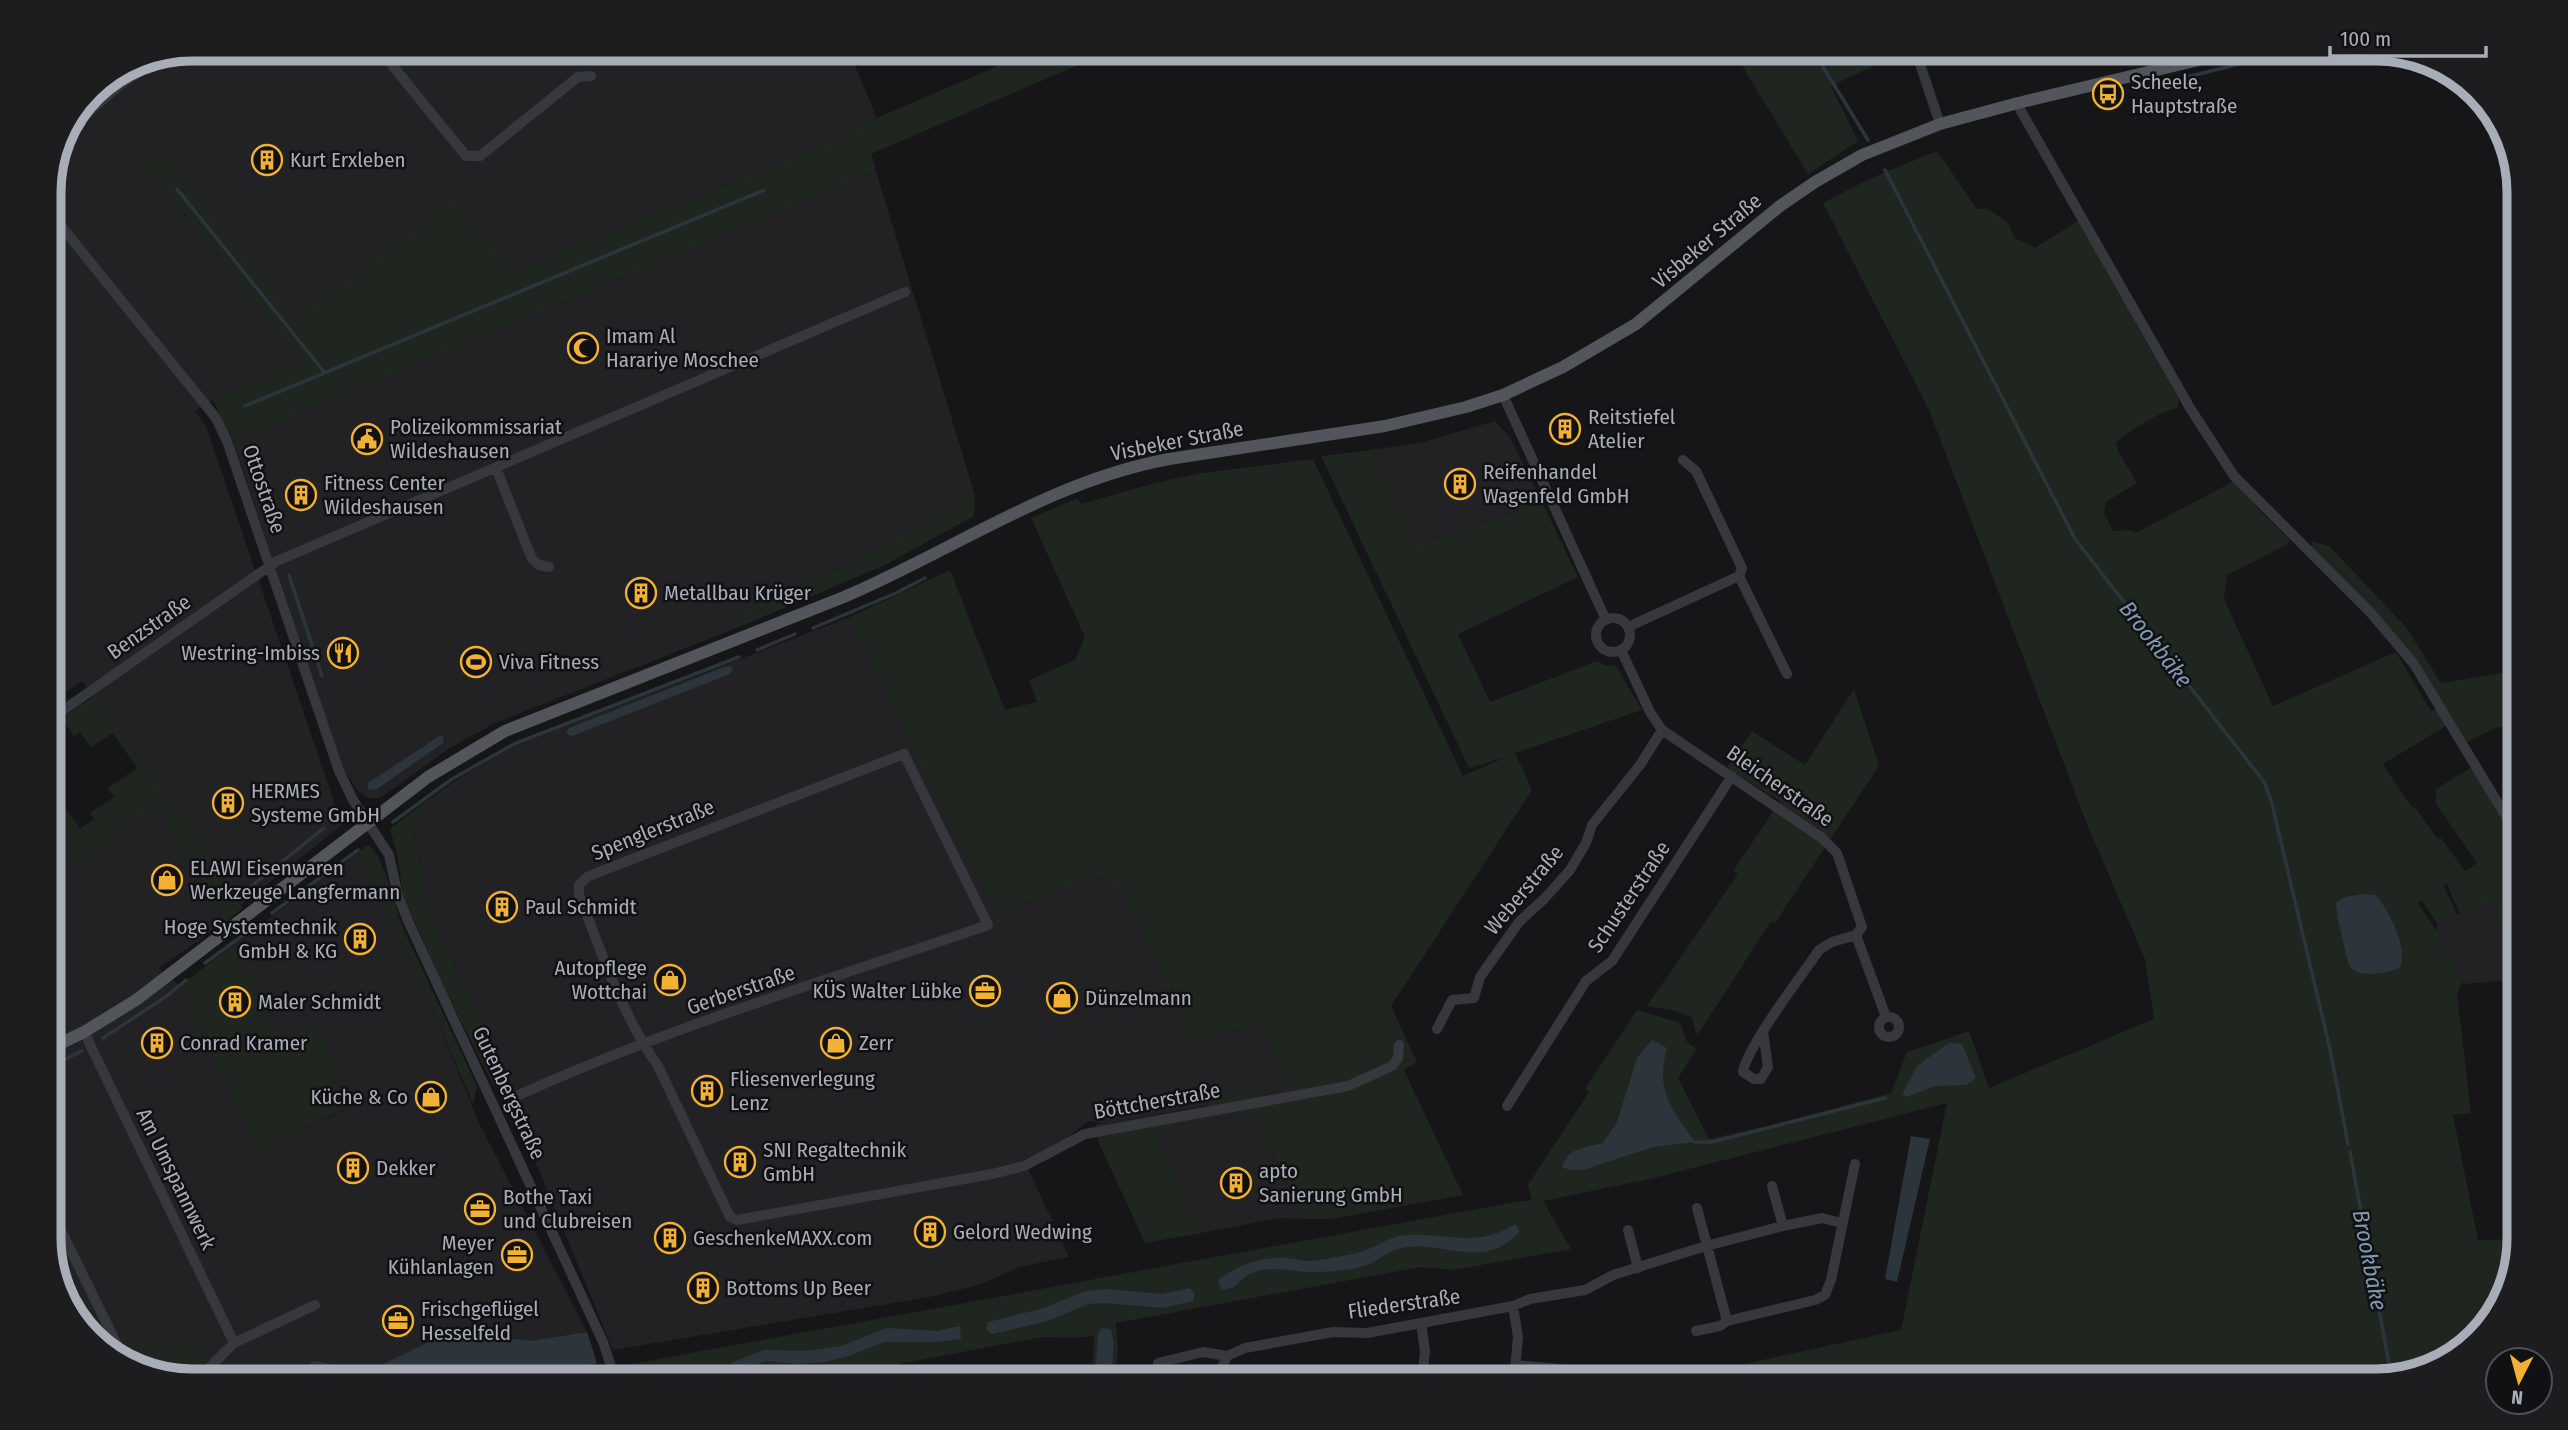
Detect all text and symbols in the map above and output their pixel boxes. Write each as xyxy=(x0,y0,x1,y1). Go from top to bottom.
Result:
scale bar xyxy=(2330,14,2486,58)
text: 100 m xyxy=(2340,26,2391,52)
place label: Scheele, Hauptstraße xyxy=(2131,69,2237,119)
bus stop icon: Scheele, Hauptstraße xyxy=(2091,77,2125,111)
building icon: Kurt Erxleben xyxy=(250,143,284,177)
place label: Kurt Erxleben xyxy=(290,147,406,173)
street label: Visbeker Straße xyxy=(1647,188,1767,294)
place label: Imam Al Harariye Moschee xyxy=(606,323,759,373)
mosque icon: Imam Al Harariye Moschee xyxy=(566,331,600,365)
place label: Reitstiefel Atelier xyxy=(1588,404,1676,454)
building icon: Reitstiefel Atelier xyxy=(1548,412,1582,446)
place label: Polizeikommissariat Wildeshausen xyxy=(390,414,562,464)
street label: Visbeker Straße xyxy=(1108,415,1246,467)
public building icon: Polizeikommissariat Wildeshausen xyxy=(350,422,384,456)
street label: Ottostraße xyxy=(237,441,291,537)
place label: Reifenhandel Wagenfeld GmbH xyxy=(1483,459,1629,509)
building icon: Reifenhandel Wagenfeld GmbH xyxy=(1443,467,1477,501)
place label: Fitness Center Wildeshausen xyxy=(324,470,445,520)
building icon: Fitness Center Wildeshausen xyxy=(284,478,318,512)
building icon: Metallbau Krüger xyxy=(624,576,658,610)
place label: Metallbau Krüger xyxy=(664,580,812,606)
street label: Benzstraße xyxy=(102,589,196,665)
water label: Brookbäke xyxy=(2114,595,2198,693)
restaurant icon: Westring-Imbiss xyxy=(326,636,360,670)
place label: Westring-Imbiss xyxy=(181,640,320,666)
sports icon: Viva Fitness xyxy=(459,645,493,679)
place label: Viva Fitness xyxy=(499,649,599,675)
street label: Bleicherstraße xyxy=(1722,740,1838,832)
place label: HERMES Systeme GmbH xyxy=(251,778,380,828)
building icon: HERMES Systeme GmbH xyxy=(211,786,245,820)
street label: Spenglerstraße xyxy=(588,794,718,866)
street label: Schusterstraße xyxy=(1582,836,1676,958)
street label: Weberstraße xyxy=(1479,840,1569,940)
place label: ELAWI Eisenwaren Werkzeuge Langfermann xyxy=(190,855,400,905)
shop icon: ELAWI Eisenwaren Werkzeuge Langfermann xyxy=(150,863,184,897)
building icon: Paul Schmidt xyxy=(485,890,519,924)
place label: Paul Schmidt xyxy=(525,894,637,920)
place label: Hoge Systemtechnik GmbH & KG xyxy=(164,914,337,964)
building icon: Hoge Systemtechnik GmbH & KG xyxy=(343,922,377,956)
place label: Autopflege Wottchai xyxy=(555,955,647,1005)
street label: Gerberstraße xyxy=(683,959,799,1021)
shop icon: Autopflege Wottchai xyxy=(653,963,687,997)
office icon: KÜS Walter Lübke xyxy=(968,974,1002,1008)
place label: KÜS Walter Lübke xyxy=(812,978,962,1004)
shop icon: Dünzelmann xyxy=(1045,981,1079,1015)
building icon: Maler Schmidt xyxy=(218,985,252,1019)
place label: Dünzelmann xyxy=(1085,985,1192,1011)
place label: Maler Schmidt xyxy=(258,989,381,1015)
street label: Gutenbergstraße xyxy=(467,1022,551,1164)
building icon: Conrad Kramer xyxy=(140,1026,174,1060)
shop icon: Zerr xyxy=(819,1026,853,1060)
place label: Conrad Kramer xyxy=(180,1030,308,1056)
place label: Zerr xyxy=(859,1030,894,1056)
place label: Fliesenverlegung Lenz xyxy=(730,1066,875,1116)
building icon: Fliesenverlegung Lenz xyxy=(690,1074,724,1108)
street label: Böttcherstraße xyxy=(1092,1077,1222,1125)
shop icon: Küche & Co xyxy=(414,1080,448,1114)
place label: Küche & Co xyxy=(311,1084,408,1110)
street label: Am Umspannwerk xyxy=(131,1104,222,1254)
place label: SNI Regaltechnik GmbH xyxy=(763,1137,907,1187)
building icon: SNI Regaltechnik GmbH xyxy=(723,1145,757,1179)
building icon: Dekker xyxy=(336,1151,370,1185)
place label: Dekker xyxy=(376,1155,436,1181)
place label: apto Sanierung GmbH xyxy=(1259,1158,1403,1208)
building icon: apto Sanierung GmbH xyxy=(1219,1166,1253,1200)
place label: Bothe Taxi und Clubreisen xyxy=(503,1184,632,1234)
office icon: Bothe Taxi und Clubreisen xyxy=(463,1192,497,1226)
water label: Brookbäke xyxy=(2347,1207,2393,1313)
building icon: Gelord Wedwing xyxy=(913,1215,947,1249)
place label: Gelord Wedwing xyxy=(953,1219,1092,1245)
building icon: GeschenkeMAXX.com xyxy=(653,1221,687,1255)
place label: GeschenkeMAXX.com xyxy=(693,1225,872,1251)
place label: Meyer Kühlanlagen xyxy=(388,1230,495,1280)
office icon: Meyer Kühlanlagen xyxy=(500,1238,534,1272)
building icon: Bottoms Up Beer xyxy=(686,1271,720,1305)
place label: Bottoms Up Beer xyxy=(726,1275,872,1301)
street label: Fliederstraße xyxy=(1346,1283,1462,1325)
place label: Frischgeflügel Hesselfeld xyxy=(421,1296,539,1346)
office icon: Frischgeflügel Hesselfeld xyxy=(381,1304,415,1338)
north arrow xyxy=(2484,1346,2554,1416)
text: N xyxy=(2510,1385,2524,1409)

